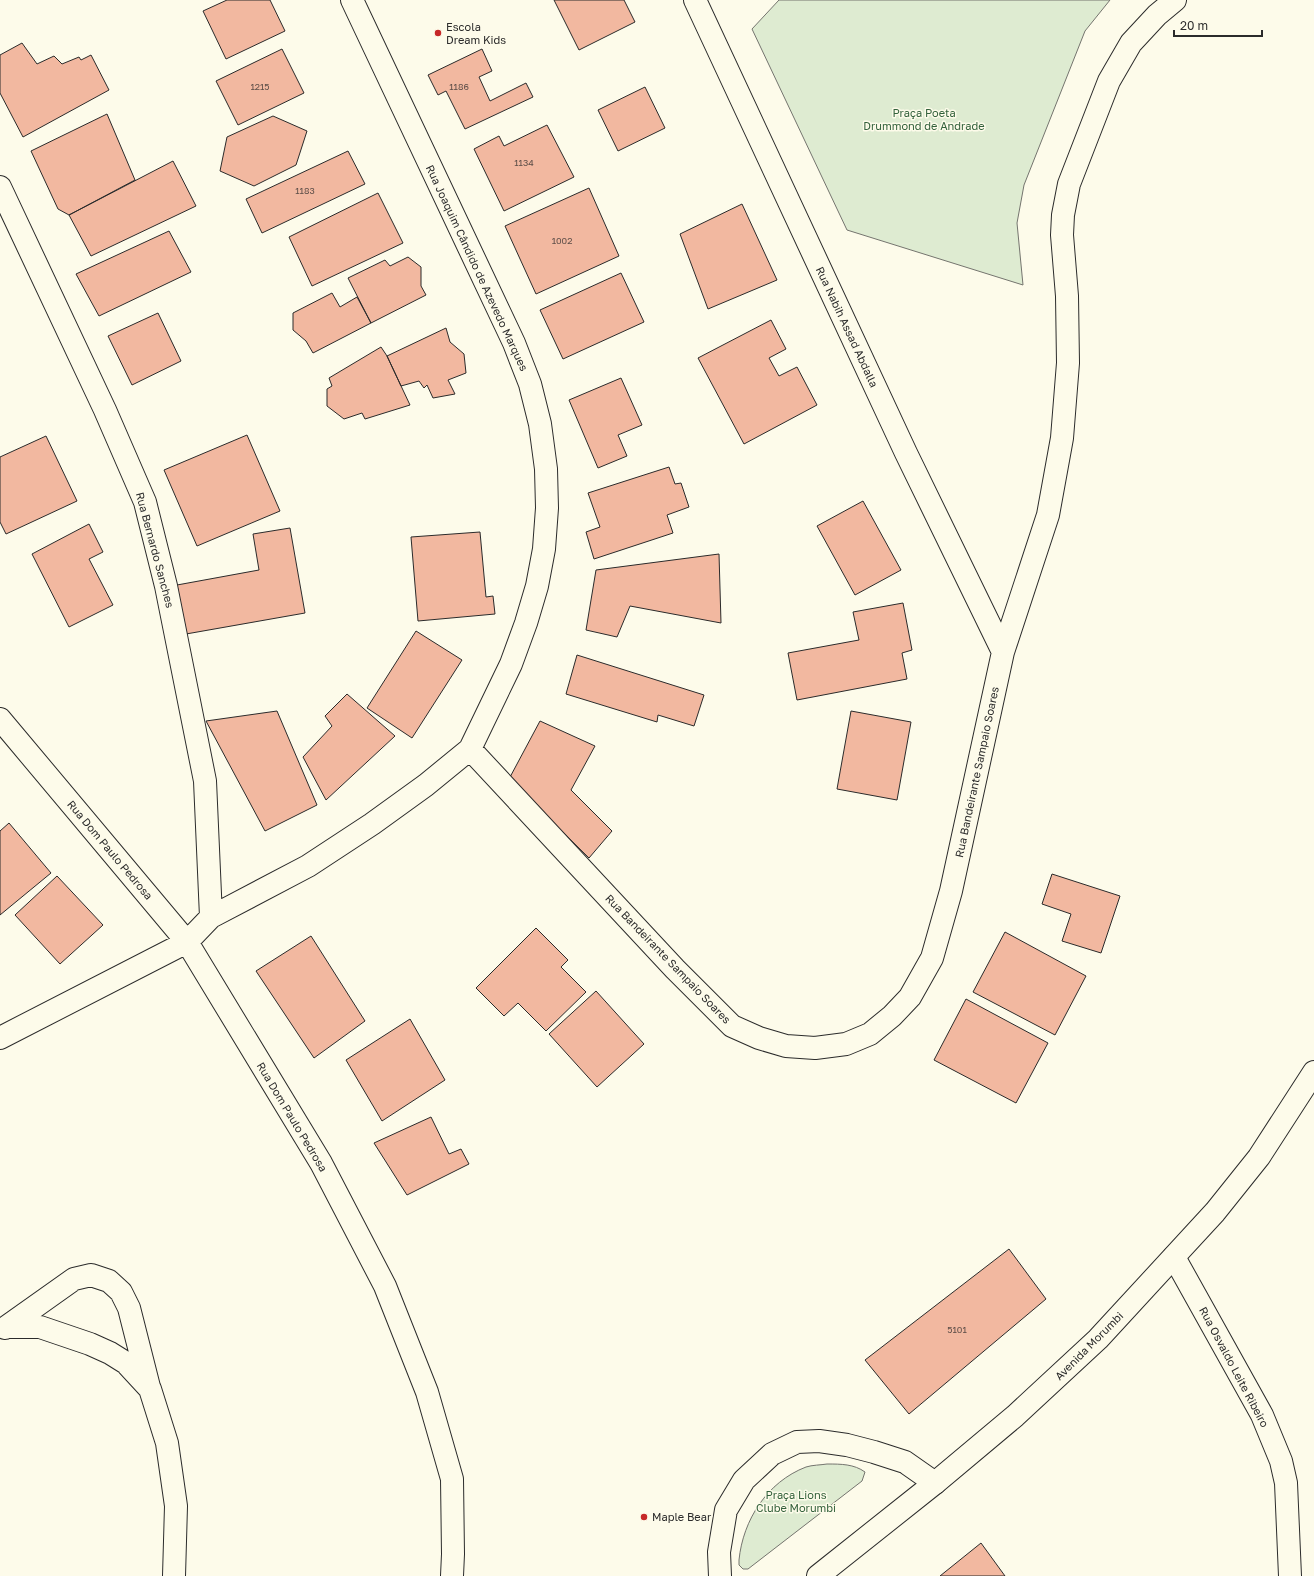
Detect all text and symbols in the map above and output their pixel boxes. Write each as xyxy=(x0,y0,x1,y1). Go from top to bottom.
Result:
scale bar xyxy=(1174,12,1262,38)
text: 20 m xyxy=(1180,18,1208,33)
place label: Escola Dream Kids xyxy=(446,20,506,46)
marker: Escola Dream Kids xyxy=(433,28,443,38)
house number: 1215 xyxy=(250,81,270,92)
house number: 1186 xyxy=(449,81,469,92)
park label: Praça Poeta Drummond de Andrade xyxy=(863,106,985,132)
house number: 1134 xyxy=(514,157,534,168)
street label: Rua Joaquim Cândido de Azevedo Marques xyxy=(424,163,531,373)
house number: 1183 xyxy=(295,185,315,196)
house number: 1002 xyxy=(552,235,572,246)
street label: Rua Nabih Assad Abdalla xyxy=(814,264,881,389)
street label: Rua Bernardo Sanches xyxy=(134,491,177,609)
street label: Rua Bandeirante Sampaio Soares xyxy=(952,685,1001,859)
street label: Rua Dom Paulo Pedrosa xyxy=(65,797,156,902)
street label: Rua Bandeirante Sampaio Soares xyxy=(603,891,734,1026)
street label: Rua Dom Paulo Pedrosa xyxy=(255,1060,330,1174)
street label: Rua Osvaldo Leite Ribeiro xyxy=(1197,1304,1272,1430)
street label: Avenida Morumbi xyxy=(1052,1309,1125,1382)
house number: 5101 xyxy=(947,1324,967,1335)
park label: Praça Lions Clube Morumbi xyxy=(756,1488,836,1514)
place label: Maple Bear xyxy=(652,1510,712,1523)
marker: Maple Bear xyxy=(639,1512,649,1522)

